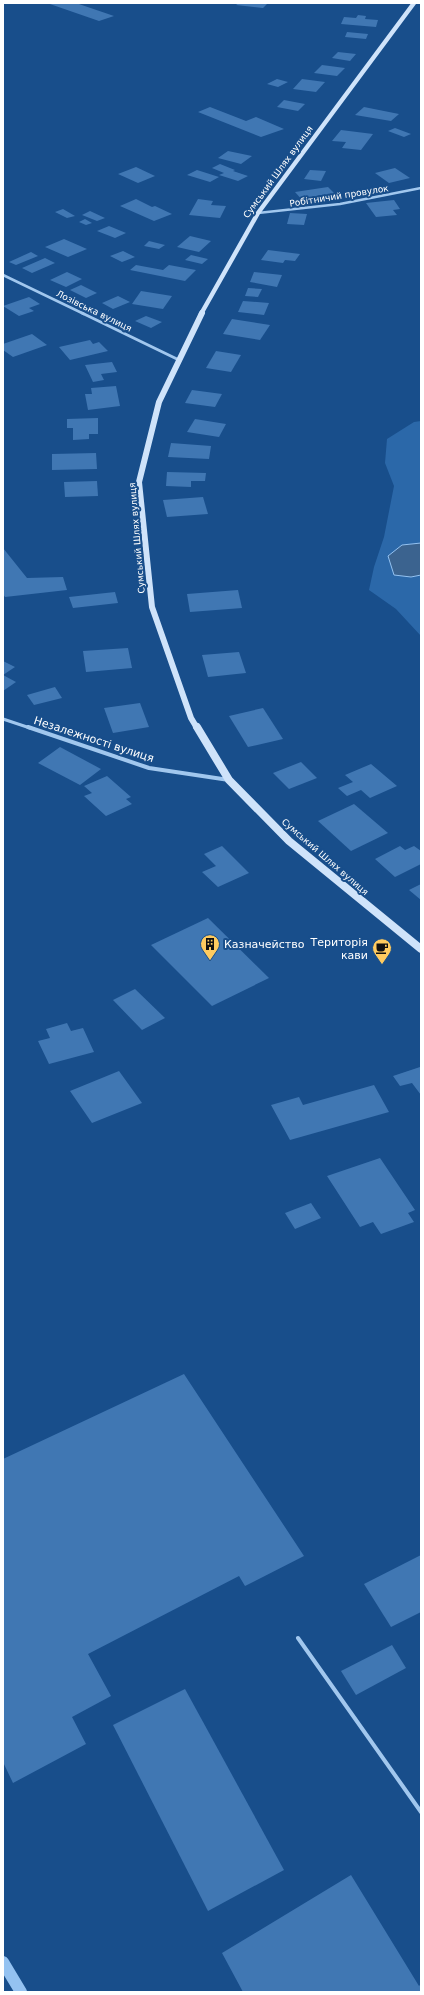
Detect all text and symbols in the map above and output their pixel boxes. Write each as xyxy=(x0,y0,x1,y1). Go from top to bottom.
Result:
street label: Сумський Шлях вулиця xyxy=(241,124,315,220)
street label: Робітничий провулок xyxy=(289,183,390,209)
street label: Лозівська вулиця xyxy=(55,288,133,334)
street label: Сумський Шлях вулиця xyxy=(127,482,147,594)
street label: Незалежності вулиця xyxy=(32,714,156,765)
street label: Сумський Шлях вулиця xyxy=(280,817,370,897)
building icon: Казначейство xyxy=(199,933,221,961)
place label: Територія кави xyxy=(310,936,368,962)
cafe icon: Територія кави xyxy=(371,937,393,965)
place label: Казначейство xyxy=(224,938,305,951)

